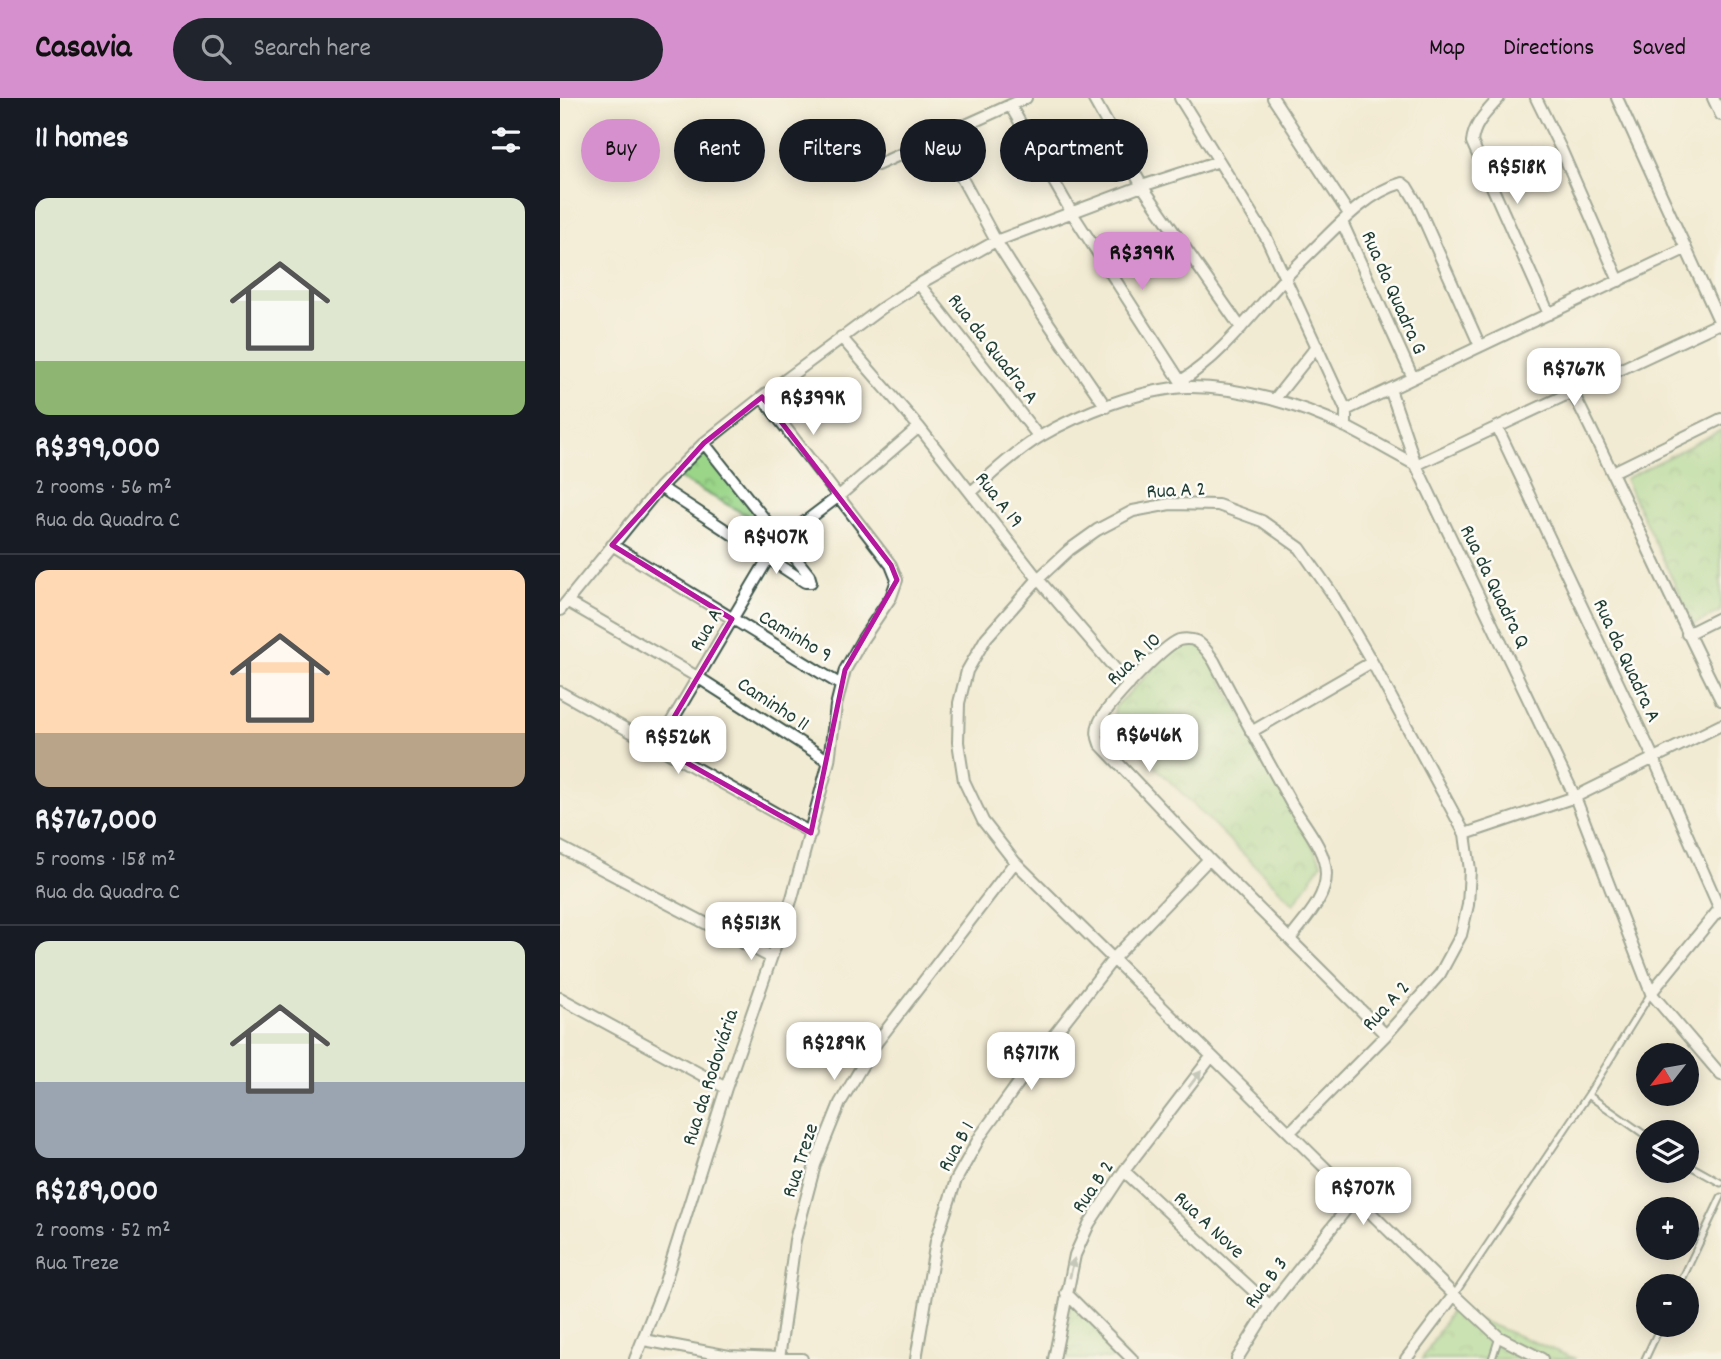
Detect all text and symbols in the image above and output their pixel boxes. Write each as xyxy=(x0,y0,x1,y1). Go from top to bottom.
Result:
search box xyxy=(173,18,663,81)
text: Casavia xyxy=(35,26,131,73)
icon: search xyxy=(197,30,235,68)
text: Search here xyxy=(253,31,371,68)
text: Map xyxy=(1429,32,1465,66)
text: Directions xyxy=(1503,32,1594,66)
text: Saved xyxy=(1632,32,1686,66)
text: 11 homes xyxy=(35,119,129,162)
chip: Buy xyxy=(581,119,660,182)
chip: Rent xyxy=(674,119,765,182)
chip: Filters xyxy=(779,119,886,182)
chip: New xyxy=(900,119,986,182)
chip: Apartment xyxy=(1000,119,1148,182)
icon: filters xyxy=(487,121,525,159)
pin: R$518K xyxy=(1460,146,1574,206)
text: R$518K xyxy=(1488,152,1546,185)
street label: Rua da Quadra G xyxy=(1352,227,1433,360)
pin: R$399K xyxy=(1085,232,1199,292)
text: R$399K xyxy=(1110,238,1174,271)
icon: home xyxy=(217,243,343,369)
street label: Rua da Quadra A xyxy=(939,288,1045,412)
pin: R$767K xyxy=(1517,348,1631,408)
text: R$767K xyxy=(1543,354,1605,387)
pin: R$399K xyxy=(756,378,870,437)
text: R$399K xyxy=(781,383,845,416)
text: R$399,000 xyxy=(35,429,160,472)
street label: Rua A 19 xyxy=(966,466,1029,535)
text: 2 rooms · 56 m² xyxy=(35,472,172,505)
street label: Rua A 2 xyxy=(1146,475,1207,509)
text: Rua da Quadra C xyxy=(35,505,180,538)
pin: R$407K xyxy=(719,517,833,576)
street label: Rua da Quadra Q xyxy=(1450,520,1536,654)
text: R$407K xyxy=(744,522,808,555)
street label: Rua da Quadra A xyxy=(1584,594,1667,728)
street label: Rua A xyxy=(683,603,732,658)
street label: Caminho 9 xyxy=(752,604,837,671)
icon: home xyxy=(217,615,343,741)
street label: Rua A 10 xyxy=(1101,626,1169,694)
street label: Caminho 11 xyxy=(730,671,815,740)
pin: R$646K xyxy=(1092,714,1206,774)
pin: R$526K xyxy=(621,716,735,776)
text: R$646K xyxy=(1116,720,1182,753)
text: R$526K xyxy=(645,722,711,755)
text: R$767,000 xyxy=(35,801,157,844)
text: 5 rooms · 158 m² xyxy=(35,844,176,877)
text: Rua da Quadra C xyxy=(35,877,180,910)
pin: R$513K xyxy=(694,902,808,962)
text: R$513K xyxy=(721,908,781,941)
street label: Rua A 2 xyxy=(1356,975,1418,1039)
icon: home xyxy=(217,986,343,1112)
street label: Rua da Rodoviária xyxy=(676,1005,748,1150)
pin: R$289K xyxy=(777,1023,891,1082)
text: R$289K xyxy=(802,1028,866,1061)
pin: R$717K xyxy=(974,1032,1088,1092)
text: R$717K xyxy=(1003,1038,1059,1071)
north arrow xyxy=(1636,1043,1699,1106)
map controls xyxy=(1636,1043,1699,1337)
one-way arrow xyxy=(1187,1070,1202,1088)
street label: Rua B 1 xyxy=(932,1117,984,1178)
street label: Rua Treze xyxy=(776,1120,828,1202)
button: layers xyxy=(1636,1120,1699,1183)
street label: Rua B 2 xyxy=(1066,1155,1123,1220)
pin: R$707K xyxy=(1306,1168,1420,1227)
text: R$289,000 xyxy=(35,1172,158,1215)
text: R$707K xyxy=(1331,1173,1395,1206)
street label: Rua A Nove xyxy=(1166,1185,1250,1267)
button: + xyxy=(1636,1197,1699,1260)
text: 2 rooms · 52 m² xyxy=(35,1215,171,1248)
text: Rua Treze xyxy=(35,1248,119,1281)
street label: Rua B 3 xyxy=(1238,1251,1297,1316)
one-way arrow xyxy=(1067,1257,1078,1279)
button: − xyxy=(1636,1274,1699,1337)

